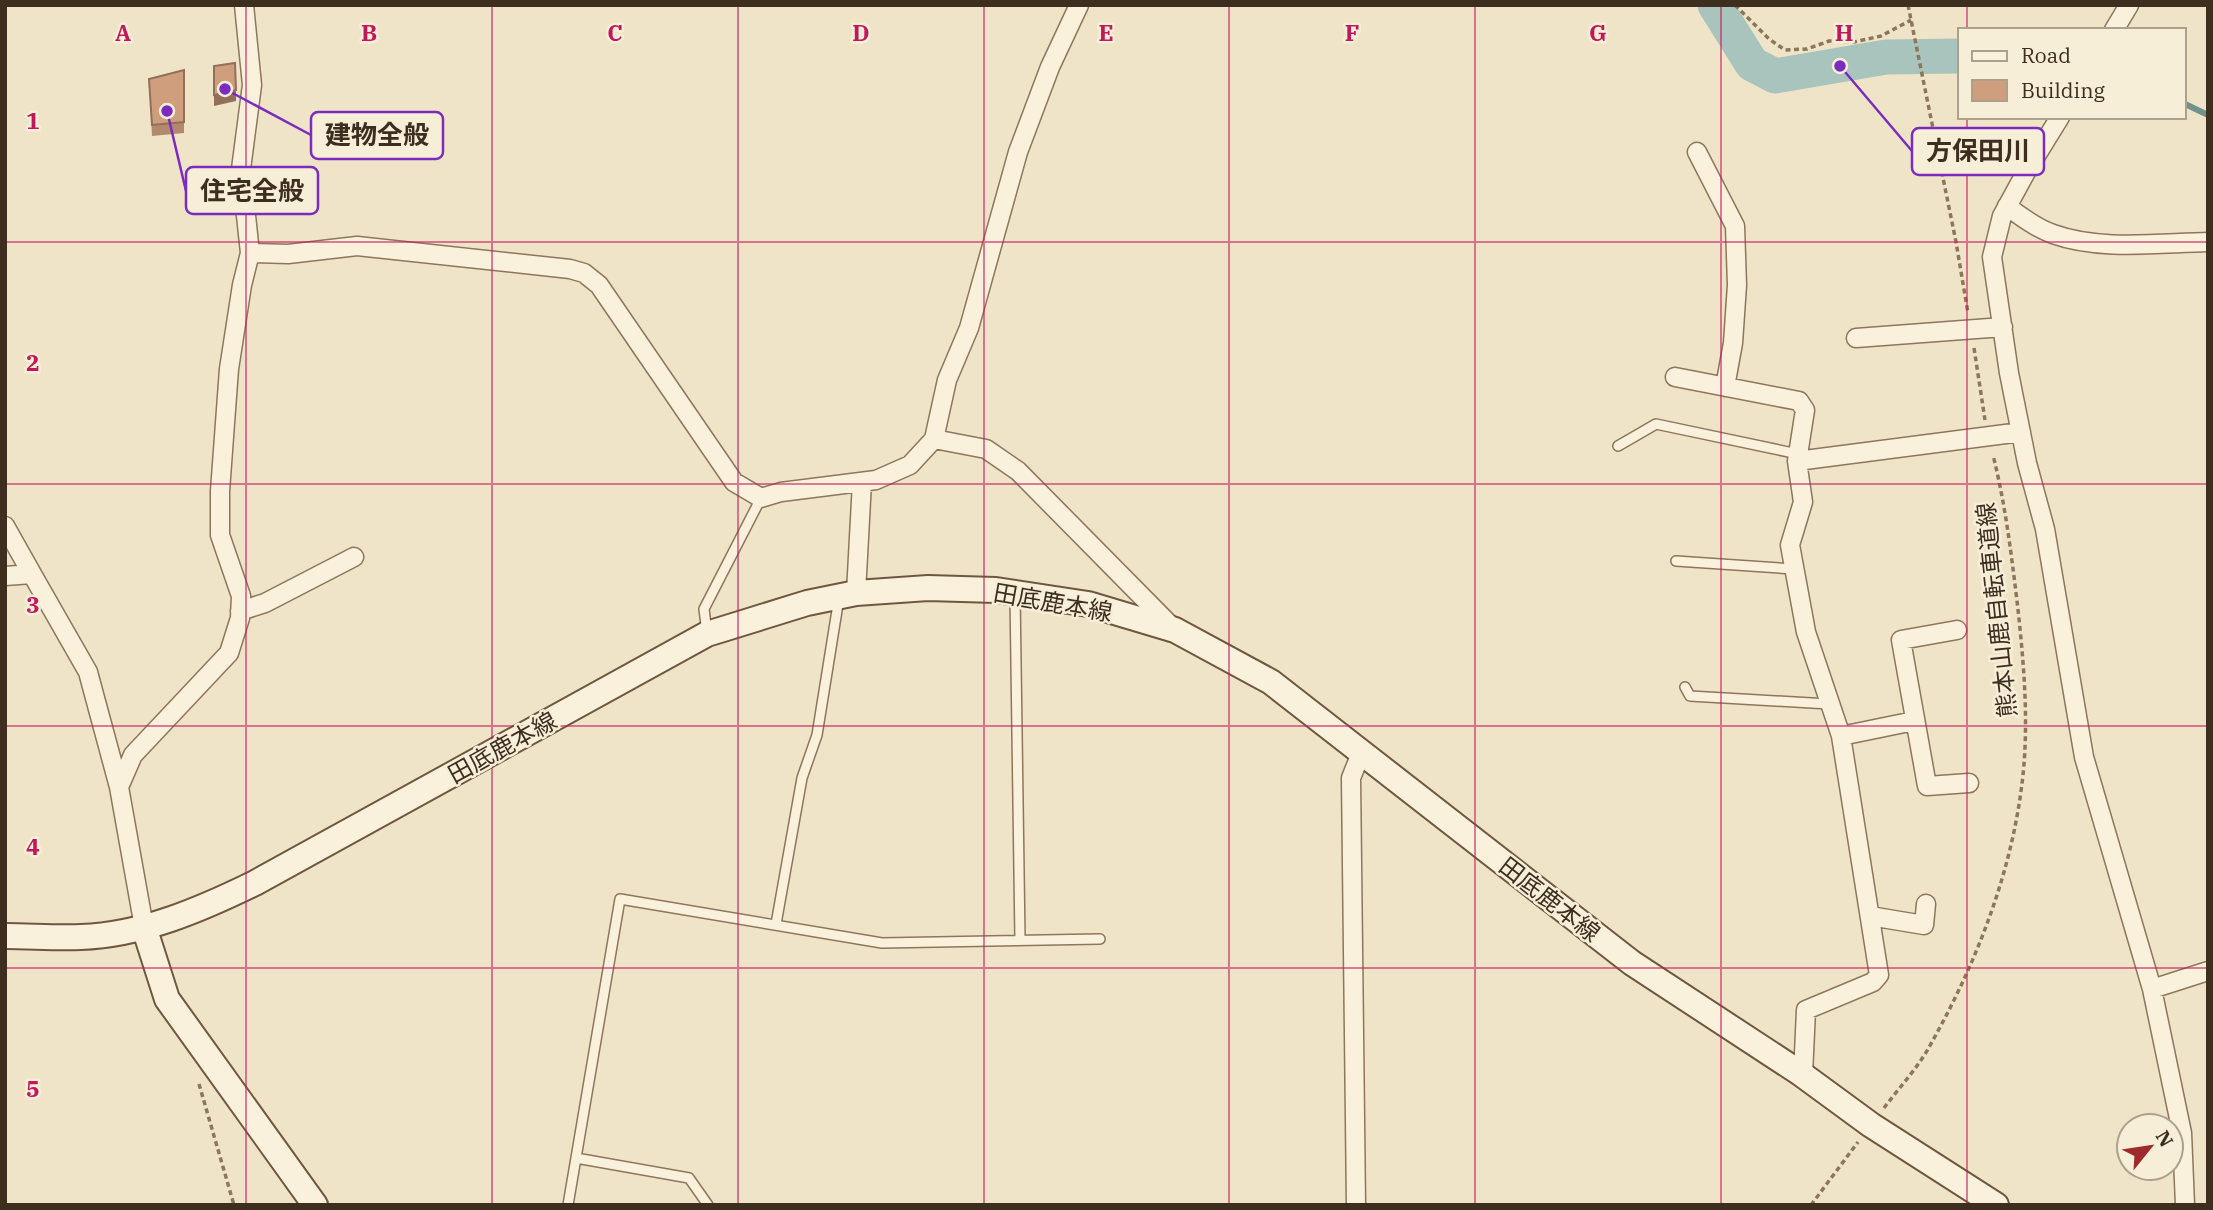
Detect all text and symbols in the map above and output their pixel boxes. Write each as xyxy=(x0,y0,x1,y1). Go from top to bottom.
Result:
text: A xyxy=(115,17,131,47)
text: B xyxy=(361,17,377,47)
text: C xyxy=(607,17,623,47)
text: D xyxy=(852,17,870,47)
text: E xyxy=(1098,17,1114,47)
text: F xyxy=(1345,17,1359,47)
text: G xyxy=(1589,17,1607,47)
text: H xyxy=(1835,17,1853,47)
legend xyxy=(1958,28,2185,119)
text: Road xyxy=(2021,41,2071,69)
text: Building xyxy=(2021,76,2106,104)
text: 1 xyxy=(26,105,40,135)
callout: 建物全般 xyxy=(311,112,443,159)
text: 建物全般 xyxy=(325,117,429,151)
callout: 方保田川 xyxy=(1912,128,2044,175)
text: 方保田川 xyxy=(1926,133,2030,167)
callout: 住宅全般 xyxy=(186,167,318,214)
text: 住宅全般 xyxy=(200,173,304,207)
text: 2 xyxy=(26,347,40,377)
street label: 熊本山鹿自転車道線 xyxy=(1969,501,2023,719)
street label: 田底鹿本線 xyxy=(991,576,1115,628)
text: 3 xyxy=(26,589,40,619)
street label: 田底鹿本線 xyxy=(442,704,562,790)
text: 4 xyxy=(26,831,40,861)
street label: 田底鹿本線 xyxy=(1493,849,1607,949)
text: 5 xyxy=(26,1073,40,1103)
north arrow xyxy=(2115,1112,2185,1182)
text: N xyxy=(2151,1126,2179,1151)

